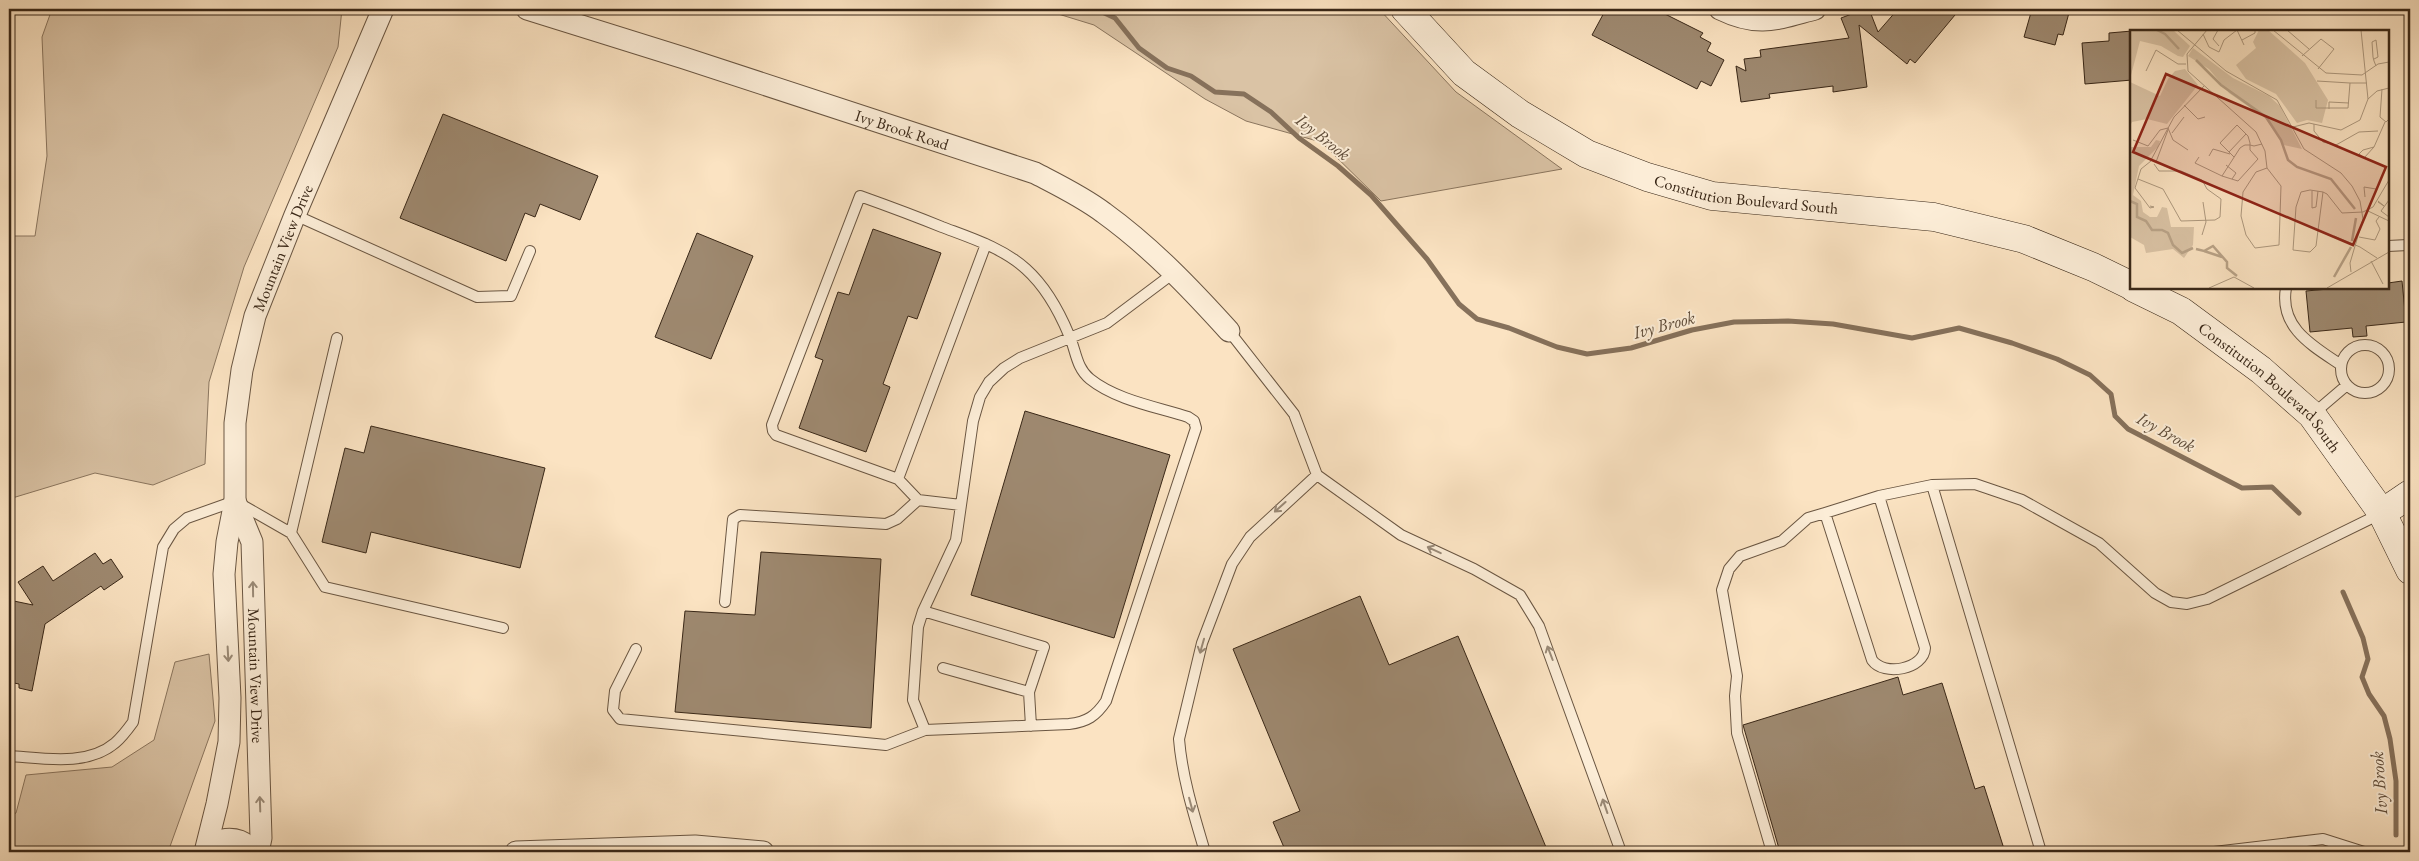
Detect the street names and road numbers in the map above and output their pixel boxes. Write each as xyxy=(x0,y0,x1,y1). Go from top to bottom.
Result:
street label: Ivy Brook Road xyxy=(852,105,952,155)
street label: Constitution Boulevard South xyxy=(1652,170,1839,219)
street label: Mountain View Drive xyxy=(248,182,318,315)
street label: Constitution Boulevard South xyxy=(2194,317,2345,457)
street label: Mountain View Drive xyxy=(243,608,268,743)

